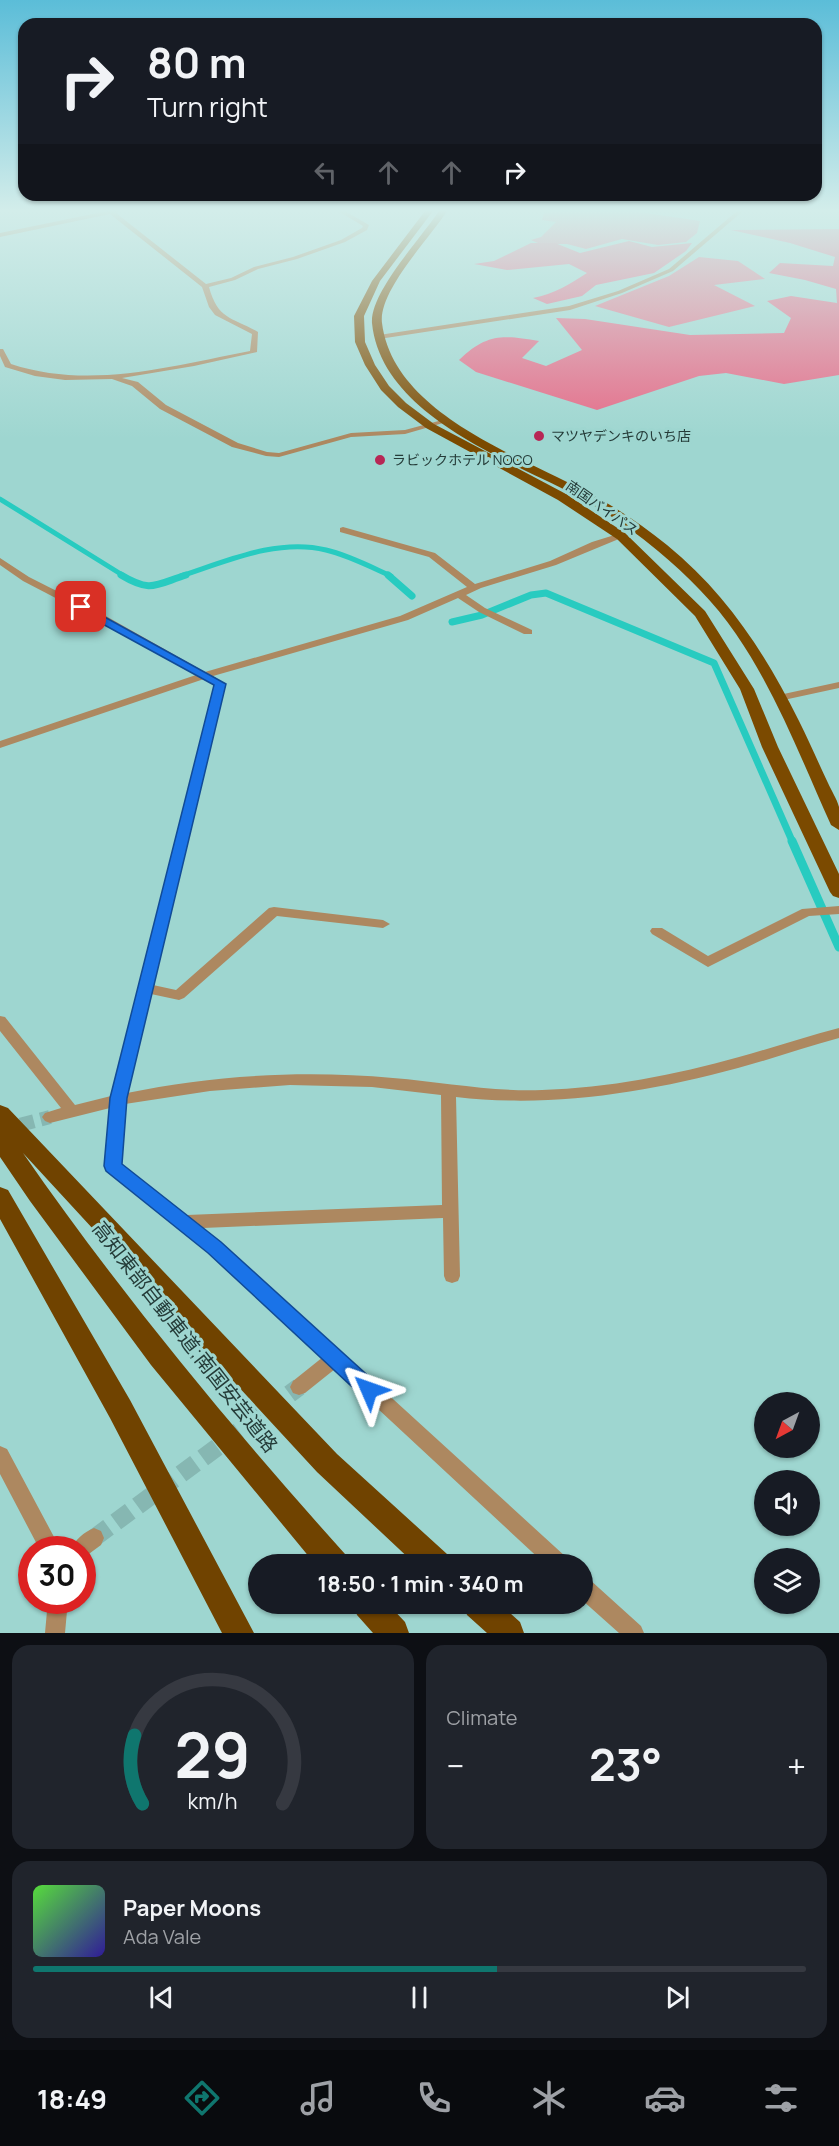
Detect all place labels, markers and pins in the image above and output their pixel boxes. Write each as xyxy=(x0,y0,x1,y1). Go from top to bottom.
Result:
place label: マツヤデンキのいち店 xyxy=(551,426,691,445)
marker: マツヤデンキのいち店 xyxy=(532,429,546,443)
place label: ラビックホテル NOCO xyxy=(392,450,533,469)
marker: ラビックホテル NOCO xyxy=(373,453,387,467)
pin xyxy=(55,581,106,632)

